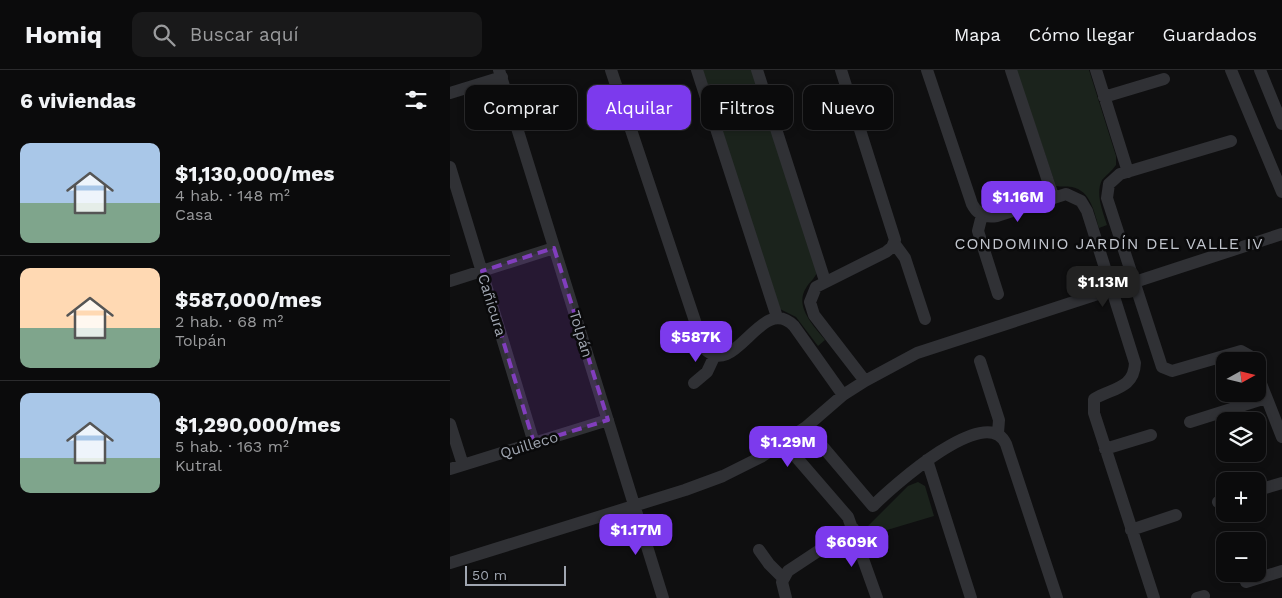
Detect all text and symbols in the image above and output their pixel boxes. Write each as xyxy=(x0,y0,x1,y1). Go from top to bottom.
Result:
search box xyxy=(132,12,482,57)
text: Homiq xyxy=(25,21,102,49)
icon: search xyxy=(150,21,178,49)
text: Buscar aquí xyxy=(190,23,299,46)
text: Mapa xyxy=(954,24,1001,45)
text: Cómo llegar xyxy=(1029,24,1135,45)
text: Guardados xyxy=(1163,24,1257,45)
chip: Comprar xyxy=(465,85,577,130)
chip: Alquilar xyxy=(587,85,691,130)
chip: Filtros xyxy=(701,85,793,130)
chip: Nuevo xyxy=(803,85,893,130)
icon: filters xyxy=(402,86,430,114)
text: 6 viviendas xyxy=(20,88,136,113)
text: $1,130,000/mes xyxy=(175,161,335,186)
icon: home xyxy=(60,163,120,223)
pin: $1.16M xyxy=(977,180,1059,223)
text: 4 hab. · 148 m² xyxy=(175,186,290,205)
text: $1.16M xyxy=(992,187,1044,206)
text: Casa xyxy=(175,205,213,224)
district label: CONDOMINIO JARDÍN DEL VALLE IV xyxy=(954,234,1264,253)
pin: $1.13M xyxy=(1062,266,1144,308)
street label: Cañicura xyxy=(474,272,510,339)
text: $1.13M xyxy=(1077,272,1129,291)
text: $587,000/mes xyxy=(175,287,322,312)
icon: home xyxy=(60,288,120,348)
street label: Tolpán xyxy=(565,308,597,360)
text: 2 hab. · 68 m² xyxy=(175,312,283,331)
pin: $587K xyxy=(661,320,731,363)
text: $587K xyxy=(671,327,721,346)
text: Tolpán xyxy=(175,331,226,350)
north arrow xyxy=(1216,352,1266,402)
map controls xyxy=(1216,352,1266,582)
text: $1,290,000/mes xyxy=(175,412,341,437)
button: layers xyxy=(1216,412,1266,462)
icon: home xyxy=(60,413,120,473)
pin: $1.29M xyxy=(747,426,829,468)
street label: Quilleco xyxy=(498,428,560,462)
text: $1.29M xyxy=(760,432,816,451)
text: 5 hab. · 163 m² xyxy=(175,437,289,456)
text: Kutral xyxy=(175,456,222,475)
button: + xyxy=(1216,472,1266,522)
pin: $1.17M xyxy=(595,514,677,556)
text: $1.17M xyxy=(610,520,662,539)
pin: $609K xyxy=(817,526,887,568)
text: $609K xyxy=(826,532,878,551)
button: − xyxy=(1216,532,1266,582)
scale bar xyxy=(465,563,566,586)
text: 50 m xyxy=(472,567,507,583)

